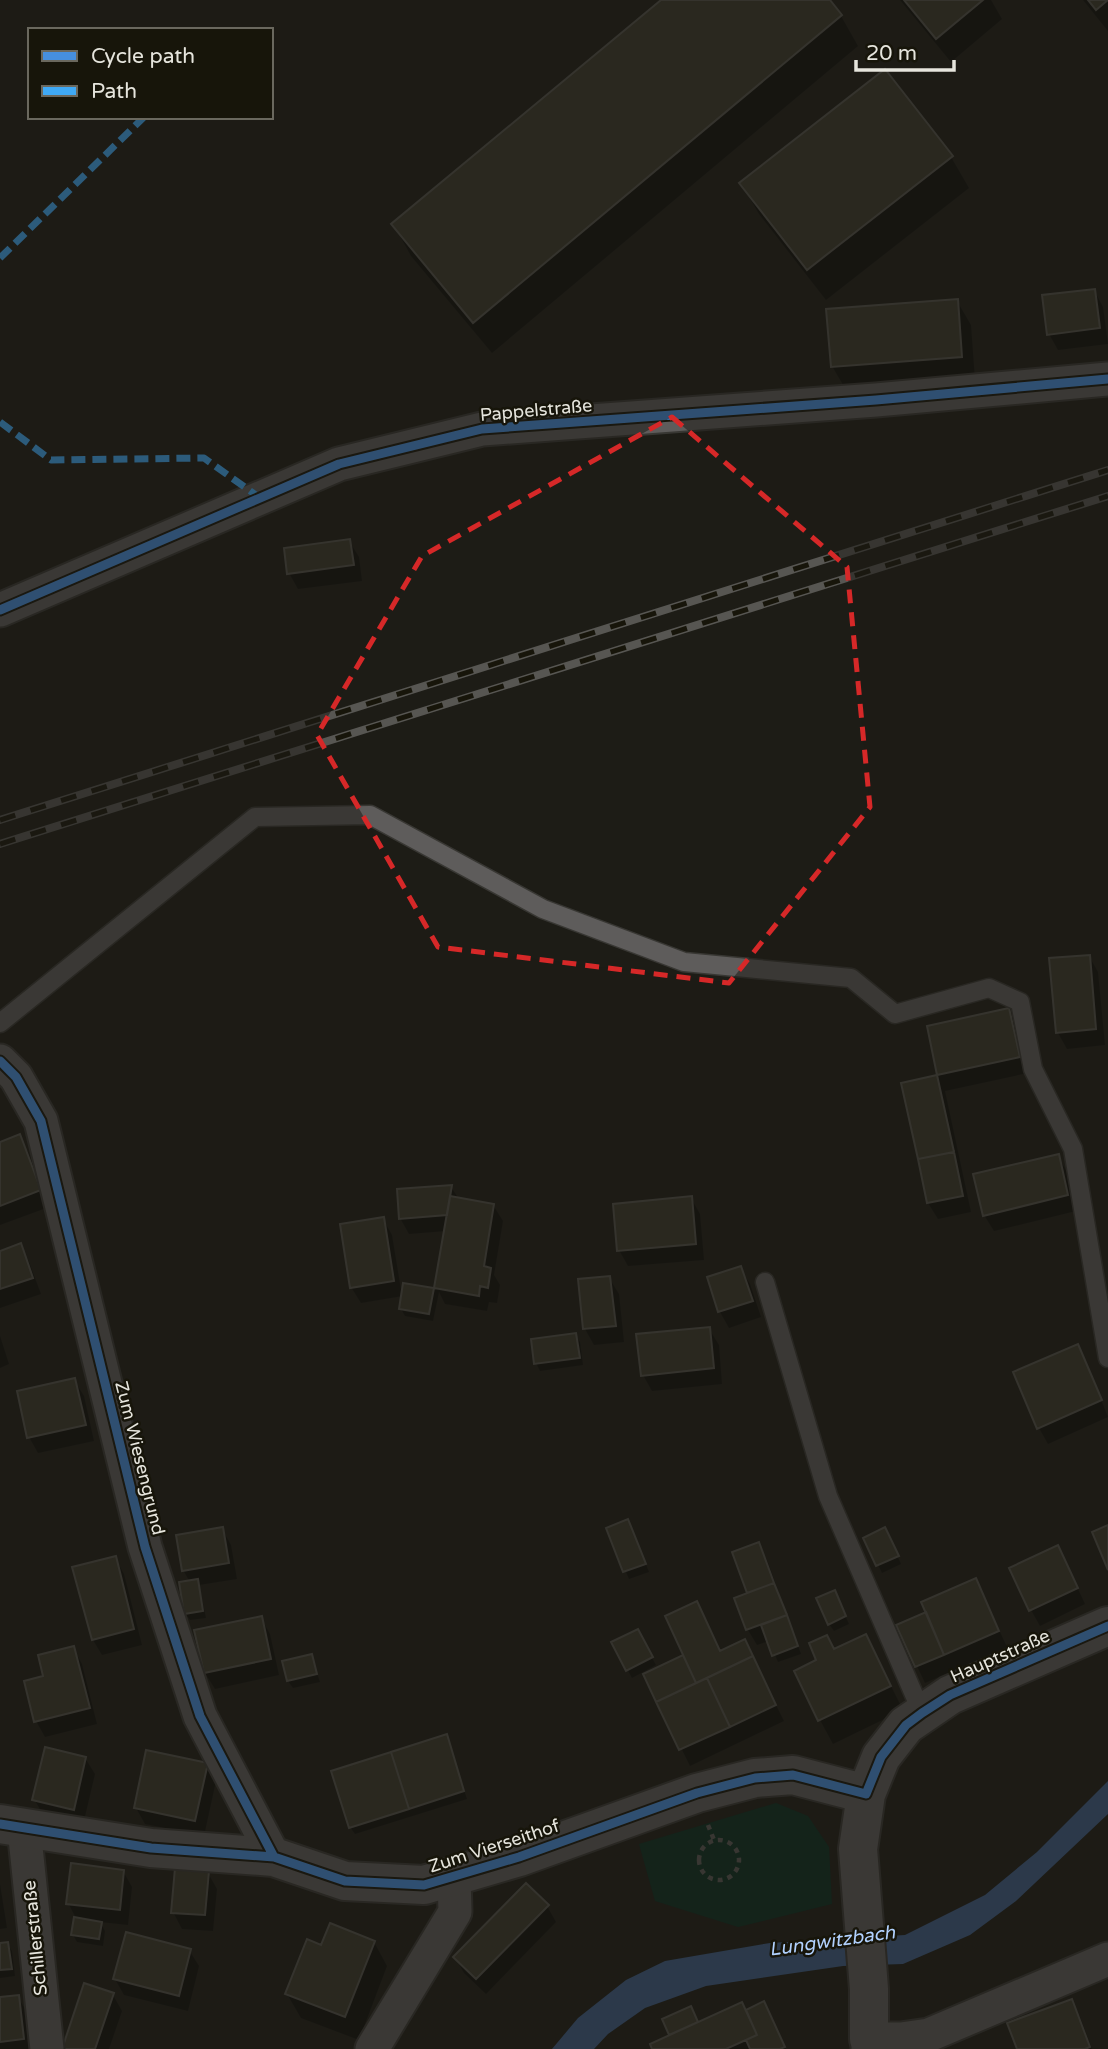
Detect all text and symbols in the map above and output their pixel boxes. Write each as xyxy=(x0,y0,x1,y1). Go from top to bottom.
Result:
legend xyxy=(28,28,273,119)
scale bar xyxy=(856,28,954,72)
text: 20 m xyxy=(866,41,917,66)
text: Cycle path xyxy=(91,44,195,69)
text: Path xyxy=(91,79,137,104)
street label: Pappelstraße xyxy=(479,394,593,426)
street label: Zum Wiesengrund xyxy=(110,1379,170,1537)
street label: Hauptstraße xyxy=(947,1624,1053,1688)
street label: Zum Vierseithof xyxy=(426,1814,562,1878)
street label: Schillerstraße xyxy=(18,1879,52,1997)
water label: Lungwitzbach xyxy=(768,1921,897,1961)

